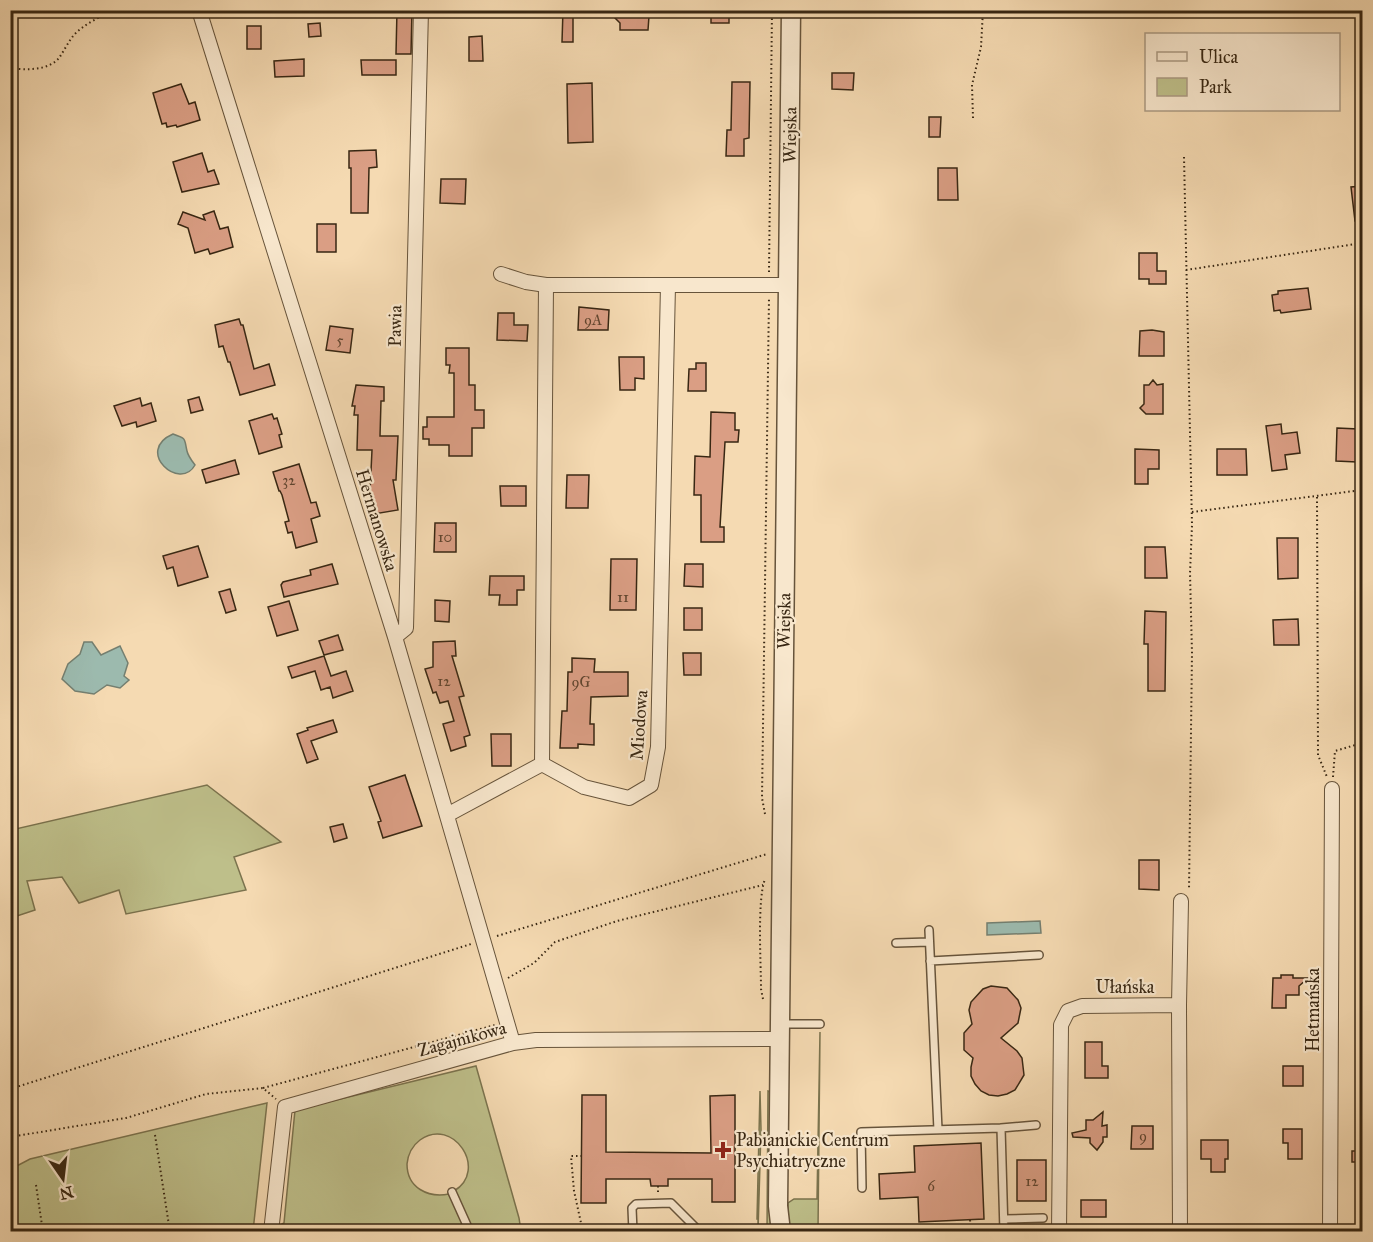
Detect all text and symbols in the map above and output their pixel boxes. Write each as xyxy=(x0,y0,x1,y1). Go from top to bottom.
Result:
legend xyxy=(1145,33,1340,111)
text: Ulica xyxy=(1199,46,1239,68)
text: Park xyxy=(1199,76,1232,98)
street label: Wiejska xyxy=(779,106,801,163)
street label: Pawia xyxy=(384,305,406,347)
house number: 9A xyxy=(584,311,602,329)
house number: 5 xyxy=(337,331,344,349)
street label: Hermanowska xyxy=(351,466,403,574)
house number: 32 xyxy=(282,471,296,489)
house number: 10 xyxy=(438,528,452,546)
house number: 11 xyxy=(617,588,629,606)
street label: Wiejska xyxy=(773,592,795,649)
house number: 12 xyxy=(437,672,451,690)
house number: 9G xyxy=(571,673,591,691)
street label: Miodowa xyxy=(626,689,652,761)
street label: Hetmańska xyxy=(1302,968,1324,1052)
street label: Ułańska xyxy=(1096,976,1155,998)
street label: Zagajnikowa xyxy=(415,1017,509,1062)
house number: 9 xyxy=(1139,1127,1147,1145)
place label: Pabianickie Centrum Psychiatryczne xyxy=(736,1129,889,1172)
marker: Pabianickie Centrum Psychiatryczne xyxy=(714,1141,732,1159)
north arrow xyxy=(33,1149,93,1209)
house number: 12 xyxy=(1025,1172,1039,1190)
house number: 6 xyxy=(927,1177,936,1195)
text: N xyxy=(57,1182,75,1204)

